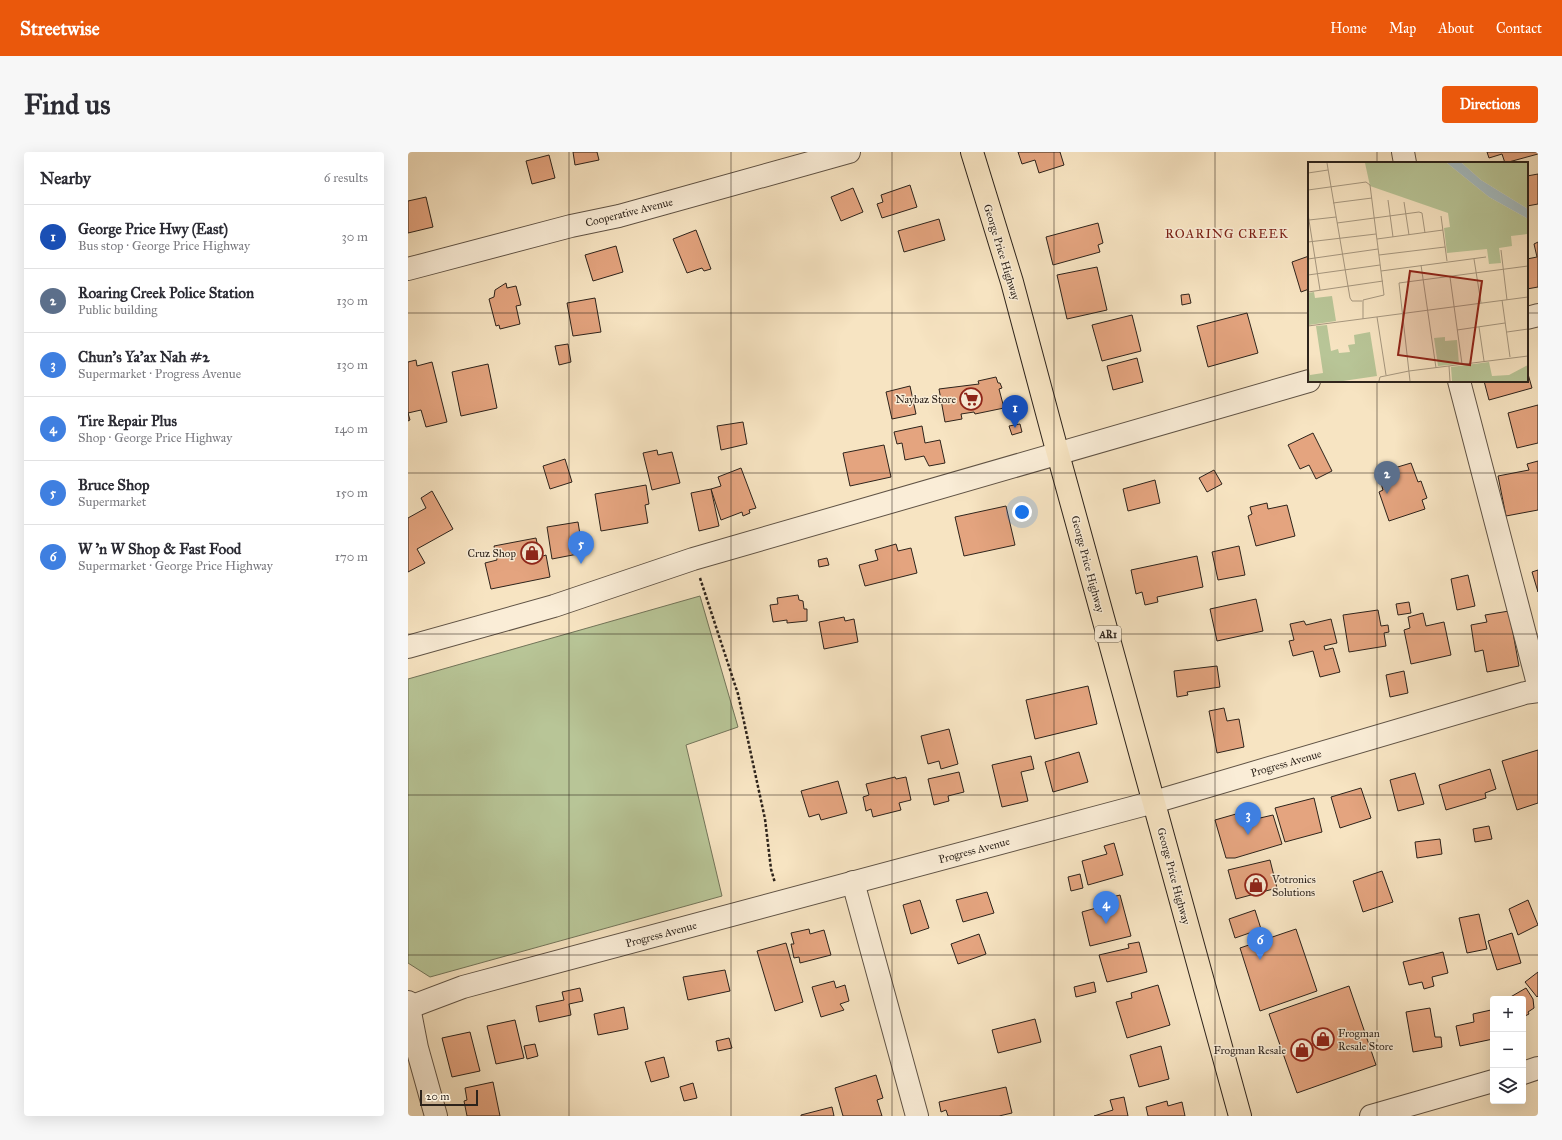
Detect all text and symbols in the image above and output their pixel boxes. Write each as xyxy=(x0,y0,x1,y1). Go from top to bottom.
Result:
text: Streetwise xyxy=(20,17,100,40)
text: Home xyxy=(1330,20,1367,37)
text: Map xyxy=(1389,20,1416,37)
text: About xyxy=(1438,20,1474,37)
text: Contact xyxy=(1496,20,1542,37)
button: Directions xyxy=(1442,86,1538,123)
text: Find us xyxy=(24,87,110,122)
inset map xyxy=(1308,162,1528,382)
text: Nearby xyxy=(40,168,91,189)
text: 6 results xyxy=(324,170,368,186)
street label: Cooperative Avenue xyxy=(584,195,675,230)
street label: George Price Highway xyxy=(981,202,1023,303)
text: George Price Hwy (East) xyxy=(78,220,228,238)
district label: ROARING CREEK xyxy=(1165,226,1289,242)
text: 1 xyxy=(50,229,56,245)
text: 30 m xyxy=(342,229,368,245)
text: Bus stop · George Price Highway xyxy=(78,238,250,254)
text: Roaring Creek Police Station xyxy=(78,284,254,302)
text: 2 xyxy=(50,293,56,309)
text: 130 m xyxy=(336,293,368,309)
text: Public building xyxy=(78,302,157,318)
text: Chun's Ya'ax Nah #2 xyxy=(78,348,210,366)
text: 3 xyxy=(50,357,56,373)
text: 130 m xyxy=(336,357,368,373)
text: Supermarket · Progress Avenue xyxy=(78,366,241,382)
supermarket icon: Naybaz Store xyxy=(958,386,984,412)
place label: Naybaz Store xyxy=(895,393,956,406)
pin: 1 xyxy=(1002,395,1028,428)
text: Tire Repair Plus xyxy=(78,412,177,430)
text: 4 xyxy=(49,421,57,437)
text: 140 m xyxy=(334,421,368,437)
text: Shop · George Price Highway xyxy=(78,430,232,446)
pin: 2 xyxy=(1374,461,1400,494)
text: Bruce Shop xyxy=(78,476,149,494)
text: 5 xyxy=(50,485,56,501)
text: 150 m xyxy=(336,485,368,501)
text: Supermarket xyxy=(78,494,146,510)
your location xyxy=(1012,502,1032,522)
street label: George Price Highway xyxy=(1068,514,1107,615)
pin: 5 xyxy=(568,531,594,564)
text: W 'n W Shop & Fast Food xyxy=(78,540,241,558)
shop icon: Cruz Shop xyxy=(519,540,545,566)
place label: Cruz Shop xyxy=(467,547,516,560)
text: 6 xyxy=(50,549,56,565)
text: 170 m xyxy=(335,549,368,565)
text: Supermarket · George Price Highway xyxy=(78,558,273,574)
road number: AR1 xyxy=(1095,626,1121,642)
street label: Progress Avenue xyxy=(1249,747,1323,780)
pin: 3 xyxy=(1235,802,1261,835)
street label: George Price Highway xyxy=(1154,826,1193,927)
street label: Progress Avenue xyxy=(937,835,1012,866)
shop icon: Votronics Solutions xyxy=(1243,872,1269,898)
place label: Votronics Solutions xyxy=(1271,873,1316,899)
pin: 4 xyxy=(1093,891,1119,924)
street label: Progress Avenue xyxy=(624,919,699,950)
pin: 6 xyxy=(1247,927,1273,960)
map controls xyxy=(1490,996,1526,1104)
button: + xyxy=(1490,996,1526,1032)
shop icon: Frogman Resale Store xyxy=(1310,1026,1336,1052)
place label: Frogman Resale Store xyxy=(1338,1027,1394,1053)
button: − xyxy=(1490,1032,1526,1068)
shop icon: Frogman Resale xyxy=(1289,1037,1315,1063)
place label: Frogman Resale xyxy=(1214,1044,1286,1057)
button: layers xyxy=(1490,1068,1526,1104)
scale bar xyxy=(420,1088,478,1107)
text: 20 m xyxy=(426,1090,449,1103)

